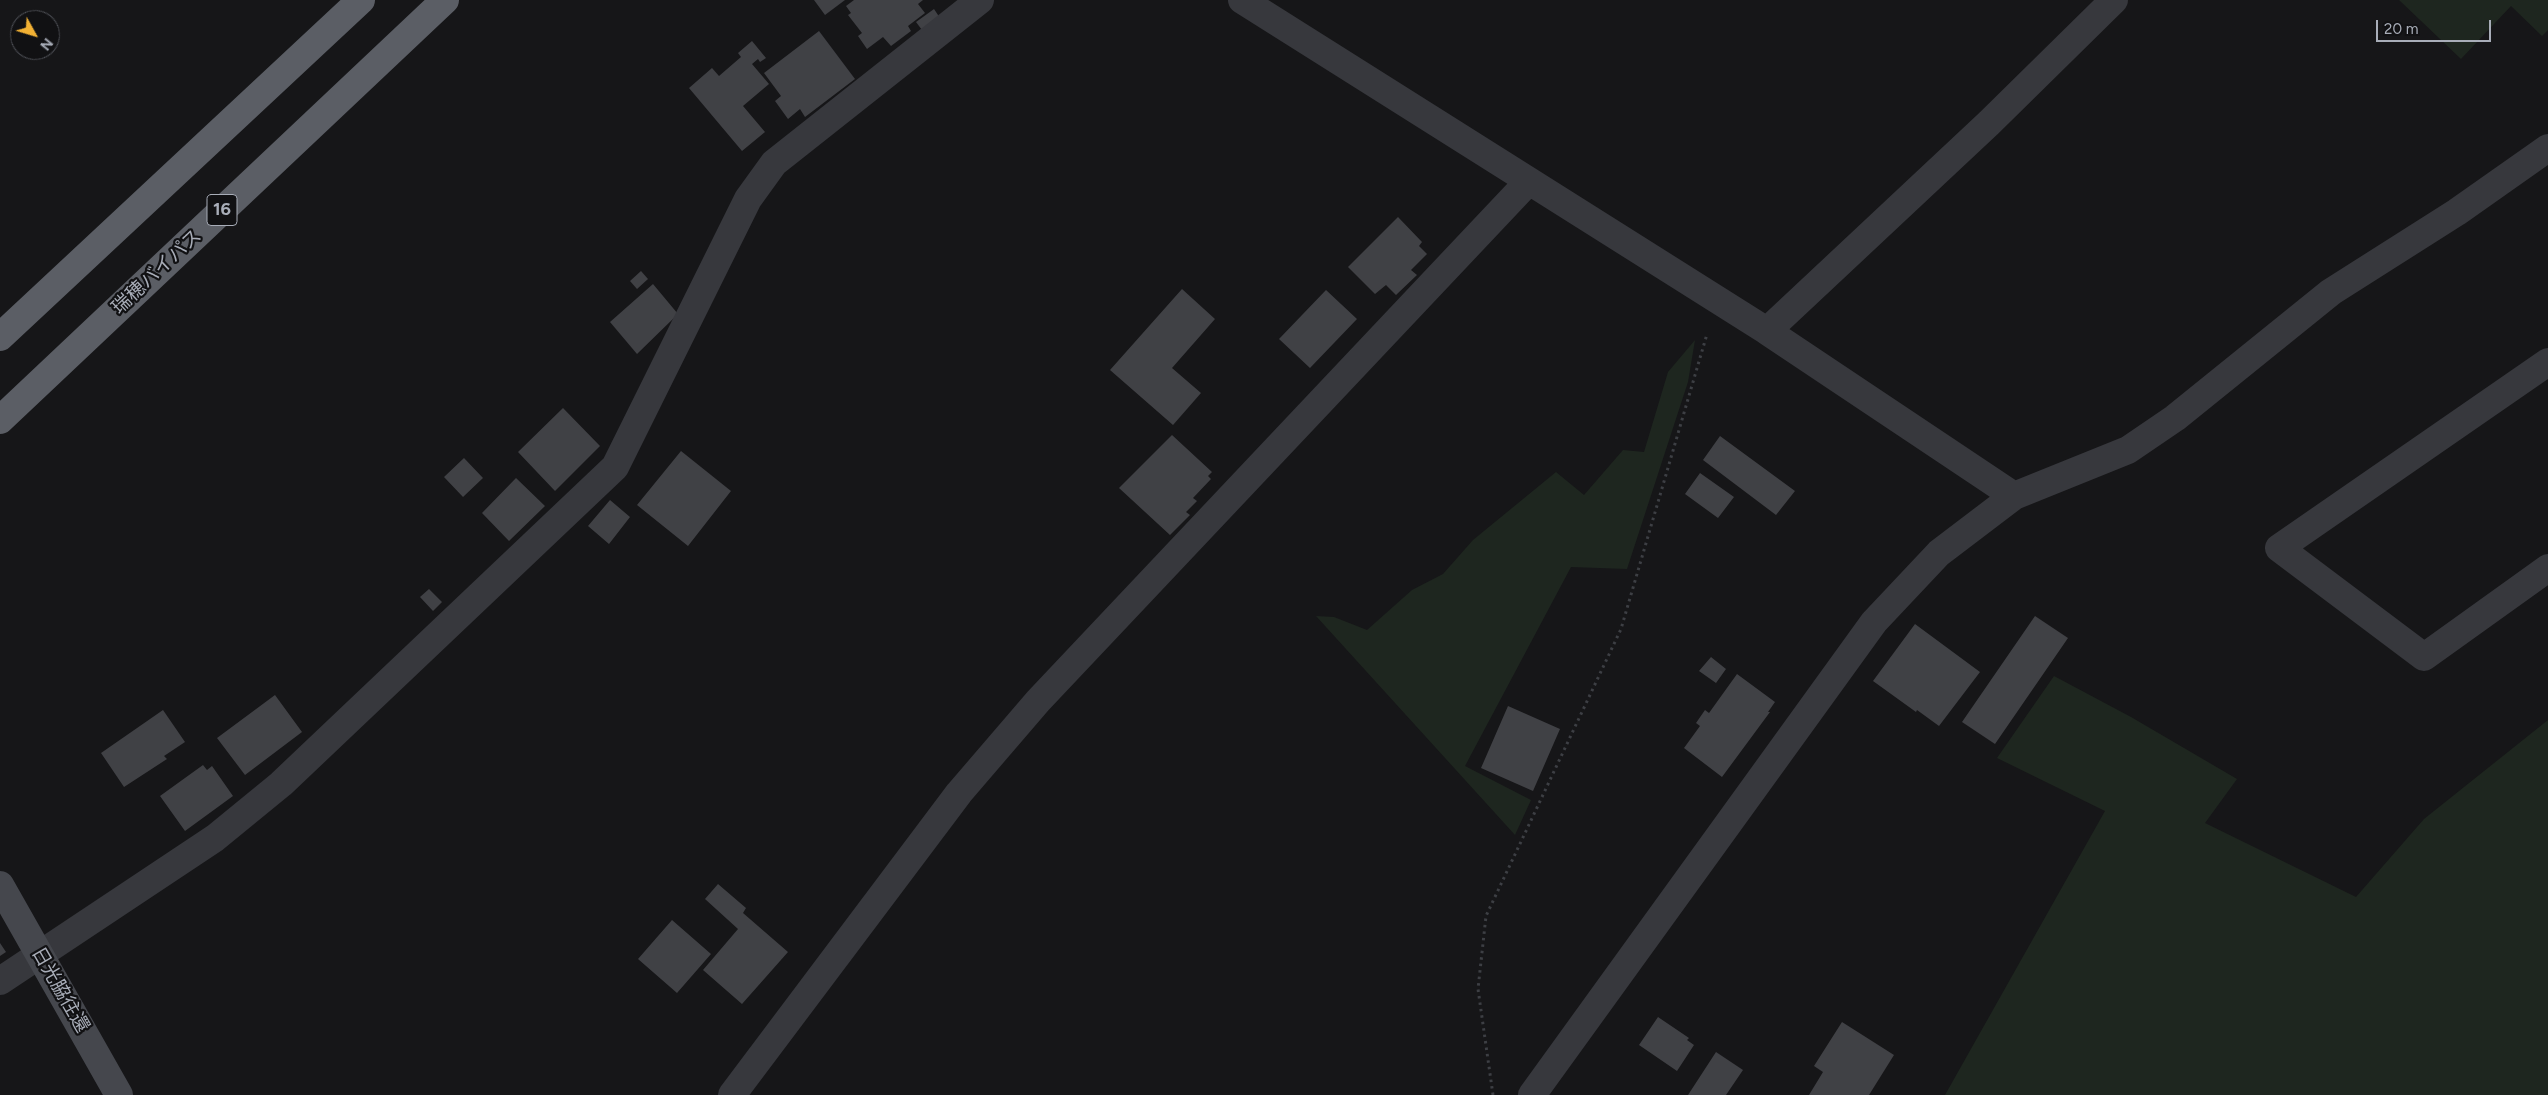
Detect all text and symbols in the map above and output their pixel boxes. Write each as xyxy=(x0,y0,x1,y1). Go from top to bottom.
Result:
north arrow xyxy=(10,10,60,60)
scale bar xyxy=(2378,10,2493,42)
text: 20 m xyxy=(2384,20,2418,38)
text: N xyxy=(36,35,56,54)
road number: 16 xyxy=(207,194,237,226)
street label: 瑞穂バイパス xyxy=(108,225,206,319)
street label: 日光脇往還 xyxy=(26,943,94,1037)

